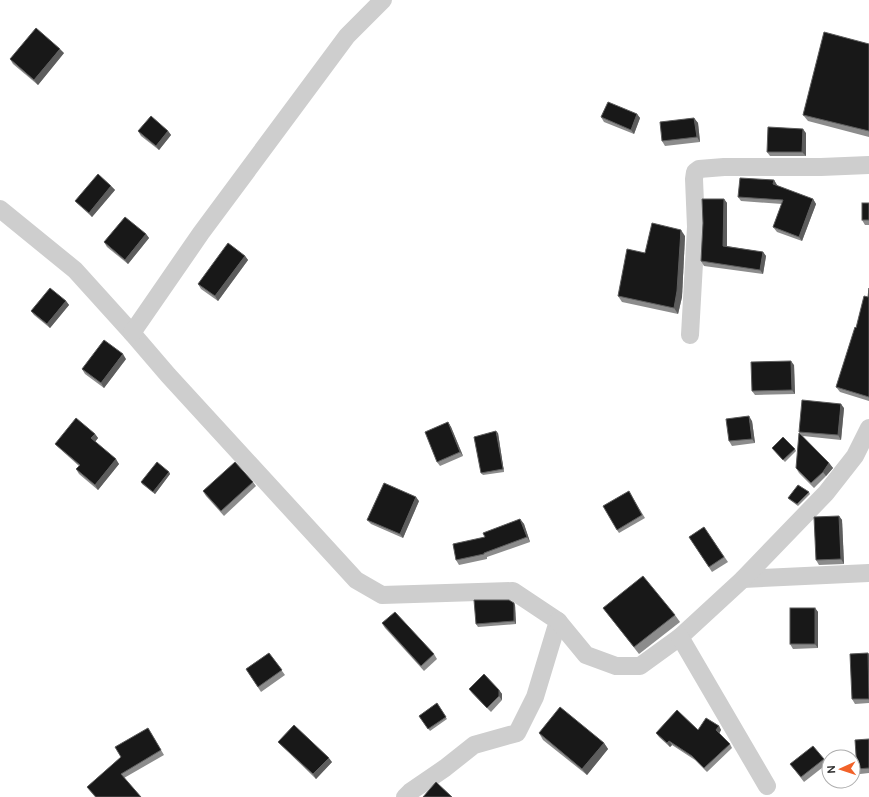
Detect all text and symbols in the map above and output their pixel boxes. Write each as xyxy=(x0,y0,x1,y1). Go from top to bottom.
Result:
north arrow xyxy=(821,749,861,789)
text: N xyxy=(824,765,838,774)

